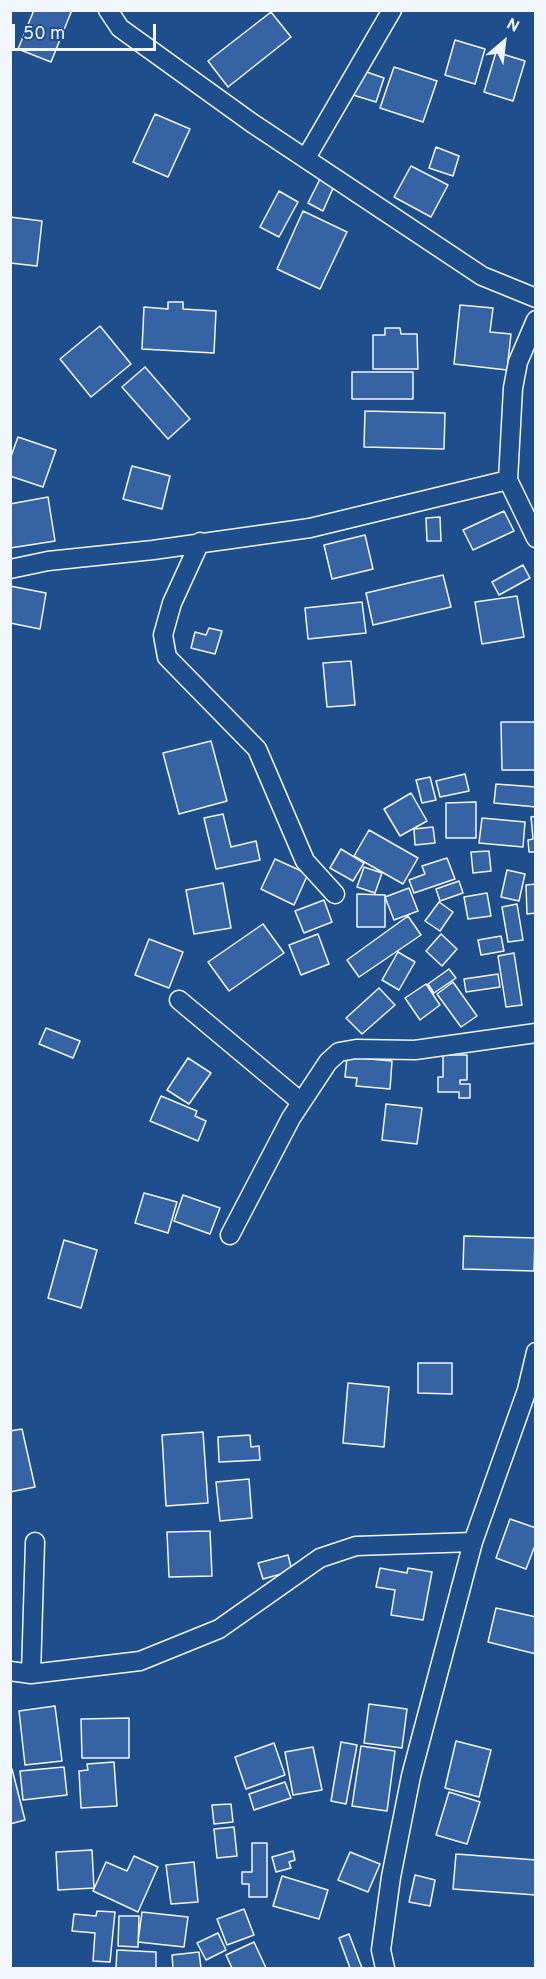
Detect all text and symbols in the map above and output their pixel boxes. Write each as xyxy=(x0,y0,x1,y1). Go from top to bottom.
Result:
scale bar xyxy=(15,12,159,50)
north arrow xyxy=(474,12,534,72)
text: N xyxy=(503,15,522,38)
text: 50 m xyxy=(23,23,65,46)

